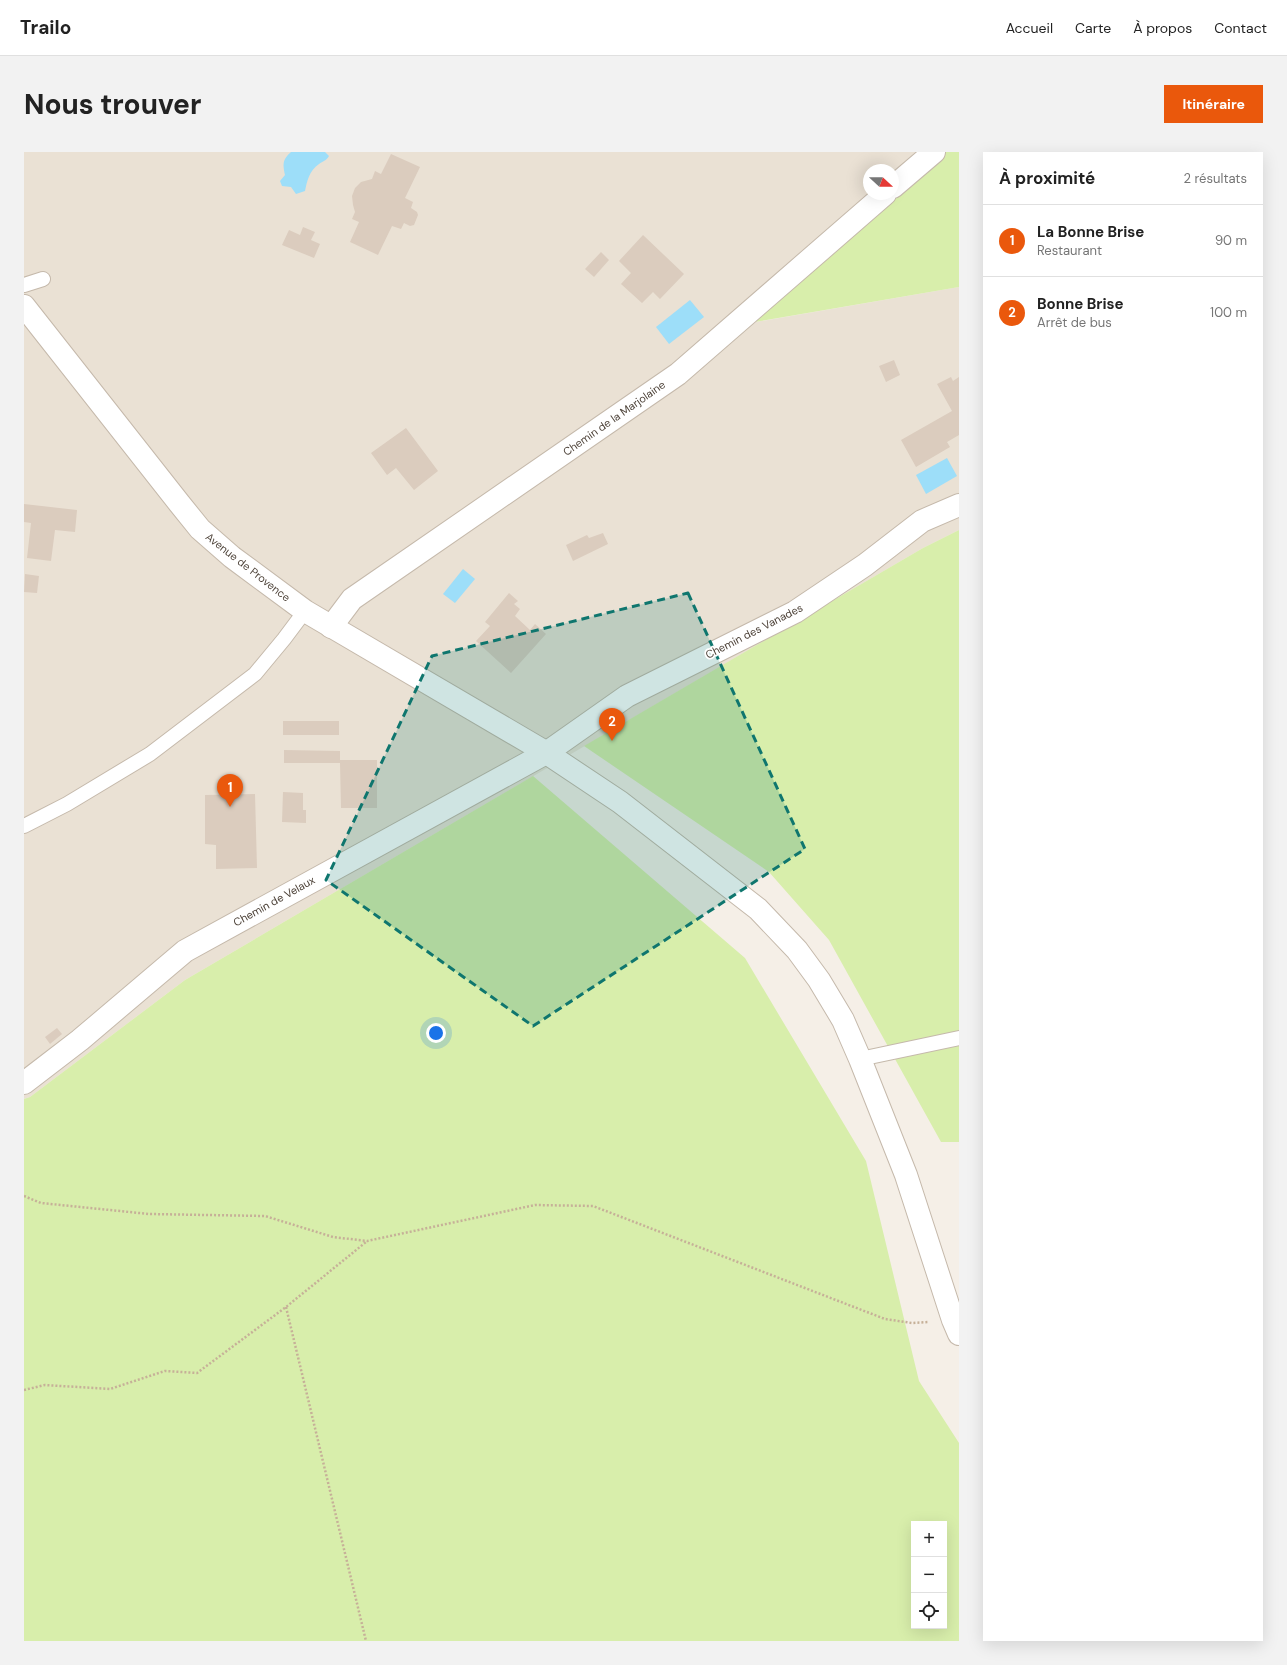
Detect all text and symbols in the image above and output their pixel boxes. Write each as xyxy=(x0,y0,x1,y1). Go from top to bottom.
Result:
text: Trailo xyxy=(20,15,71,40)
text: Accueil xyxy=(1006,19,1053,37)
text: Carte xyxy=(1075,19,1111,37)
text: À propos xyxy=(1133,19,1192,37)
text: Contact xyxy=(1214,19,1267,37)
button: Itinéraire xyxy=(1164,85,1263,123)
text: Nous trouver xyxy=(24,86,201,123)
north arrow xyxy=(863,164,899,200)
text: À proximité xyxy=(999,167,1095,189)
text: 2 résultats xyxy=(1184,170,1247,187)
text: La Bonne Brise xyxy=(1037,222,1144,242)
text: 1 xyxy=(1010,232,1014,249)
text: 90 m xyxy=(1215,232,1247,249)
text: Restaurant xyxy=(1037,242,1102,259)
text: Bonne Brise xyxy=(1037,294,1124,314)
text: 2 xyxy=(1008,304,1016,321)
text: 100 m xyxy=(1210,304,1247,321)
text: Arrêt de bus xyxy=(1037,314,1112,331)
street label: Chemin de la Marjolaine xyxy=(560,377,668,459)
street label: Avenue de Provence xyxy=(203,530,293,604)
street label: Chemin des Vanades xyxy=(703,600,805,662)
pin: 2 xyxy=(599,708,625,741)
pin: 1 xyxy=(217,774,243,807)
street label: Chemin de Velaux xyxy=(231,872,318,929)
your location xyxy=(426,1023,446,1043)
map controls xyxy=(911,1521,947,1629)
button: + xyxy=(911,1521,947,1557)
button: − xyxy=(911,1557,947,1593)
button: locate xyxy=(911,1593,947,1629)

